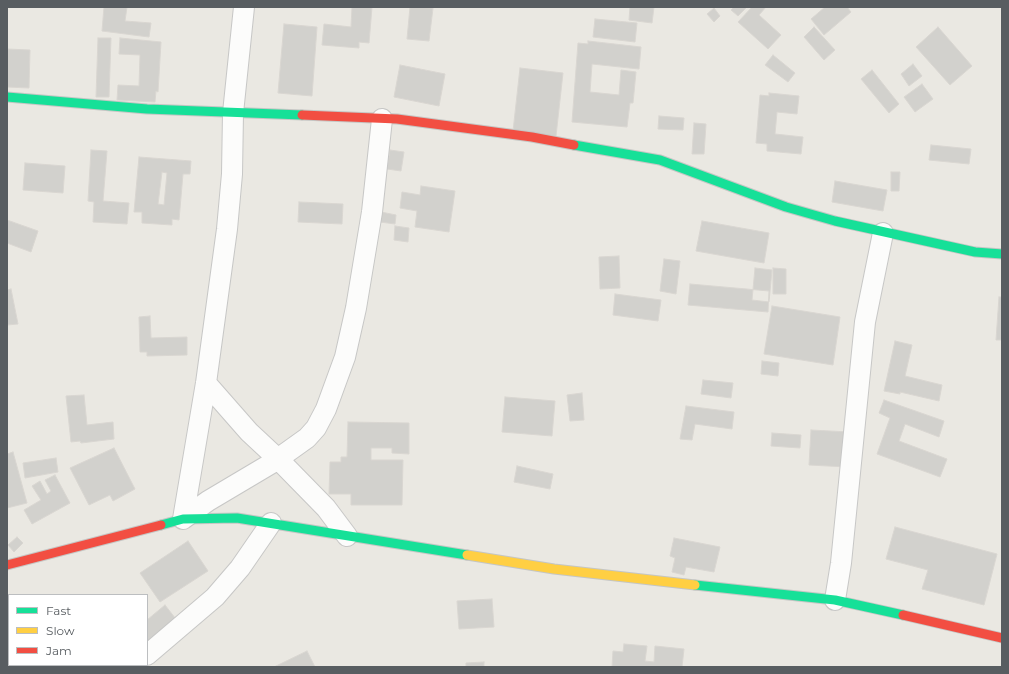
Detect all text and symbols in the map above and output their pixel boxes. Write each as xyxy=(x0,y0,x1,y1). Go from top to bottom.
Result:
legend xyxy=(8,594,148,666)
text: Fast xyxy=(46,603,71,618)
text: Slow xyxy=(46,623,75,638)
text: Jam xyxy=(46,643,72,658)

